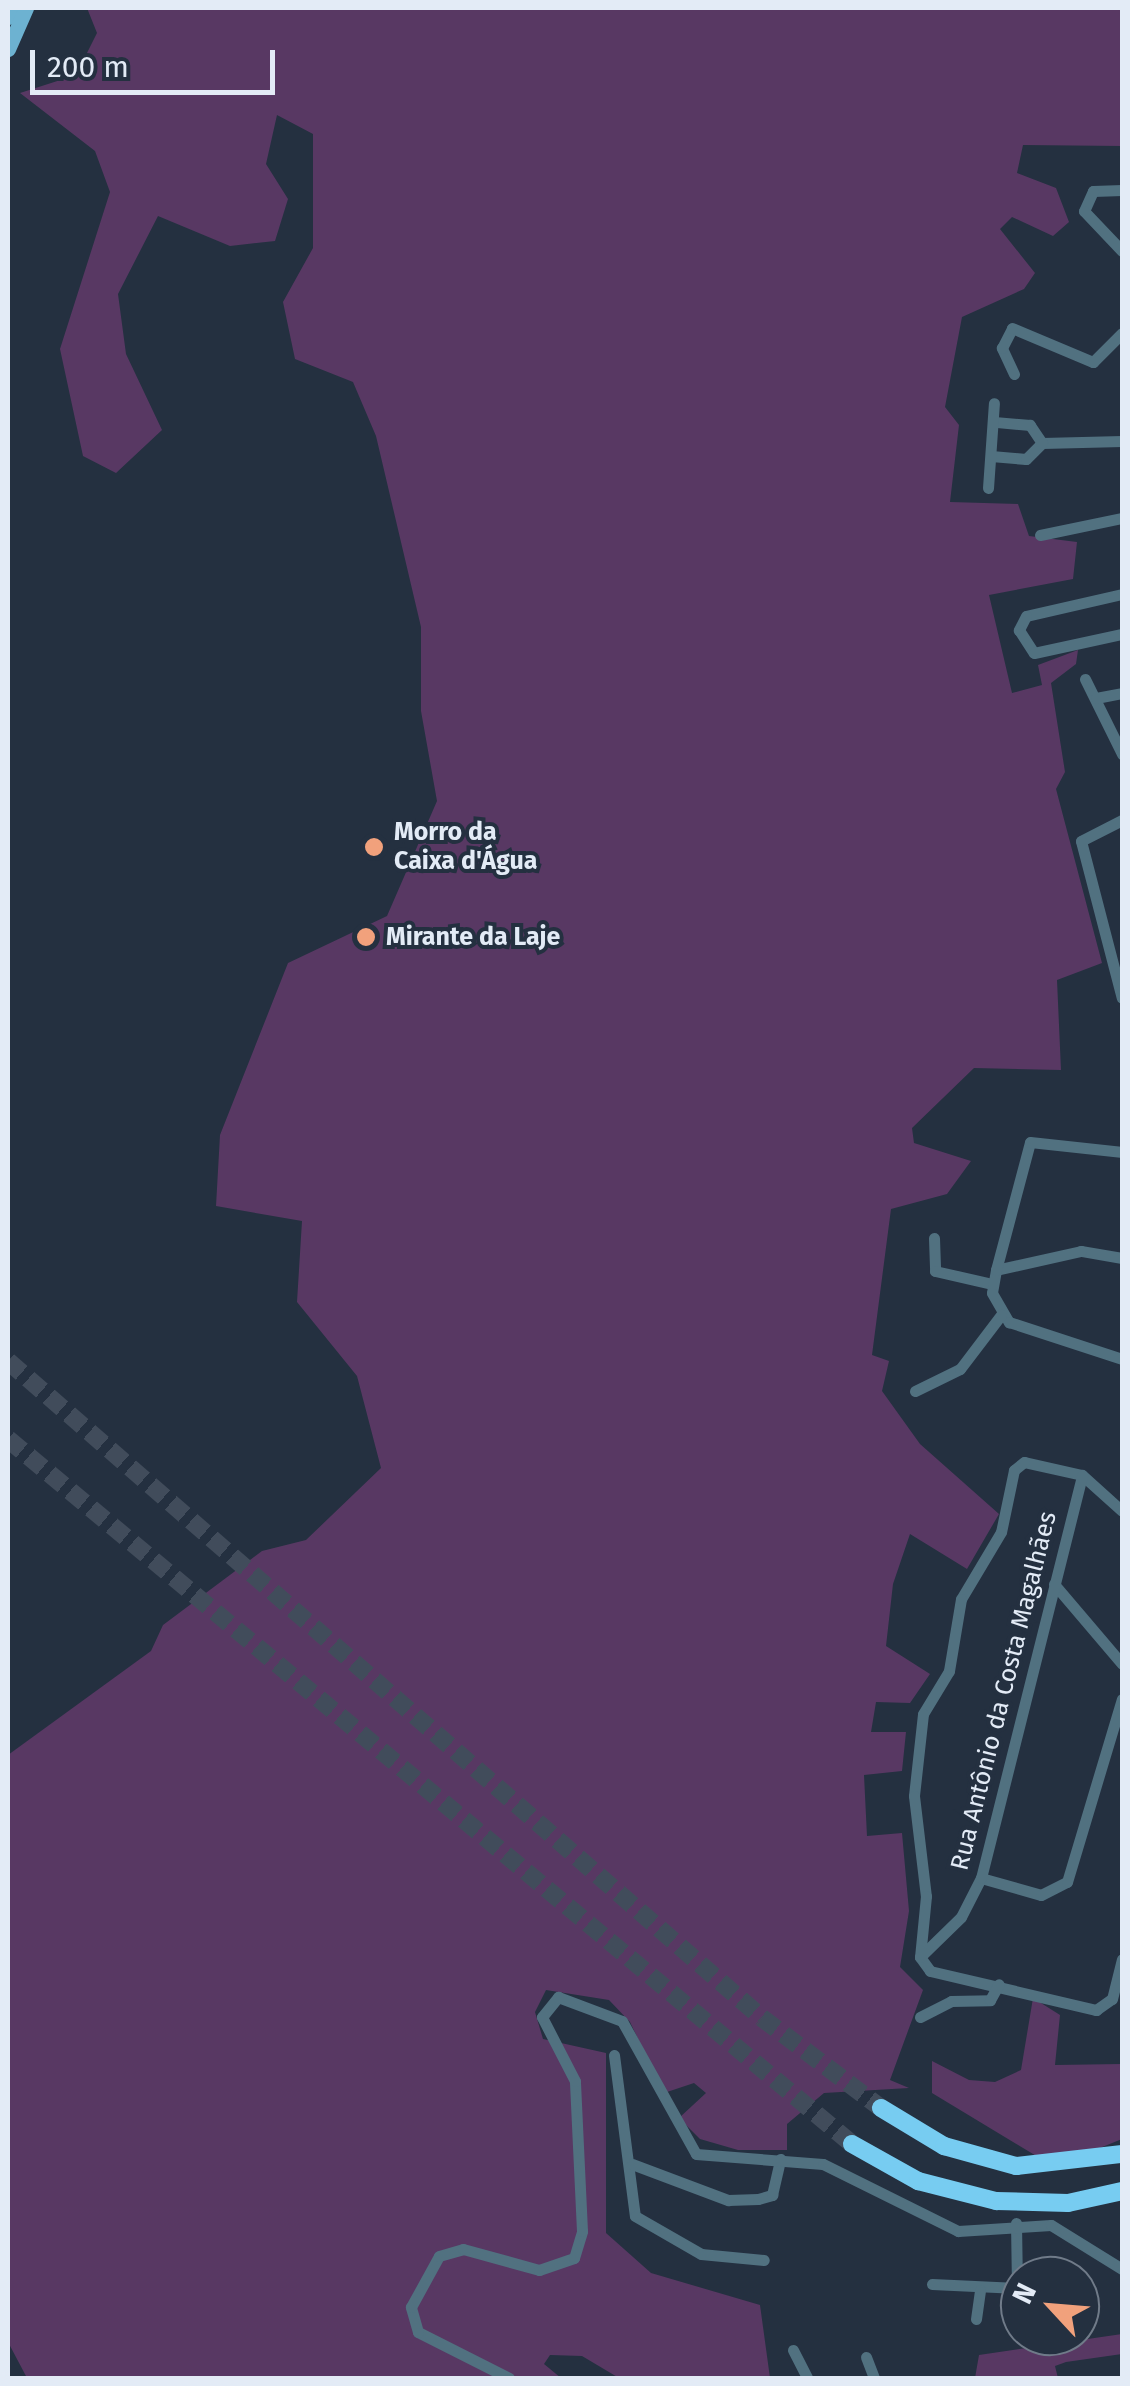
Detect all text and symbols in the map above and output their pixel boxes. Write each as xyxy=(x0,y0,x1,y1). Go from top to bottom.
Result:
scale bar xyxy=(35,30,280,92)
text: 200 m xyxy=(47,49,129,85)
place label: Morro da Caixa d'Água xyxy=(394,818,537,877)
marker: Morro da Caixa d'Água xyxy=(363,836,385,858)
place label: Mirante da Laje xyxy=(386,922,560,952)
marker: Mirante da Laje xyxy=(355,926,377,948)
street label: Rua Antônio da Costa Magalhães xyxy=(945,1509,1063,1873)
north arrow xyxy=(1000,2256,1100,2356)
text: N xyxy=(1005,2278,1043,2309)

